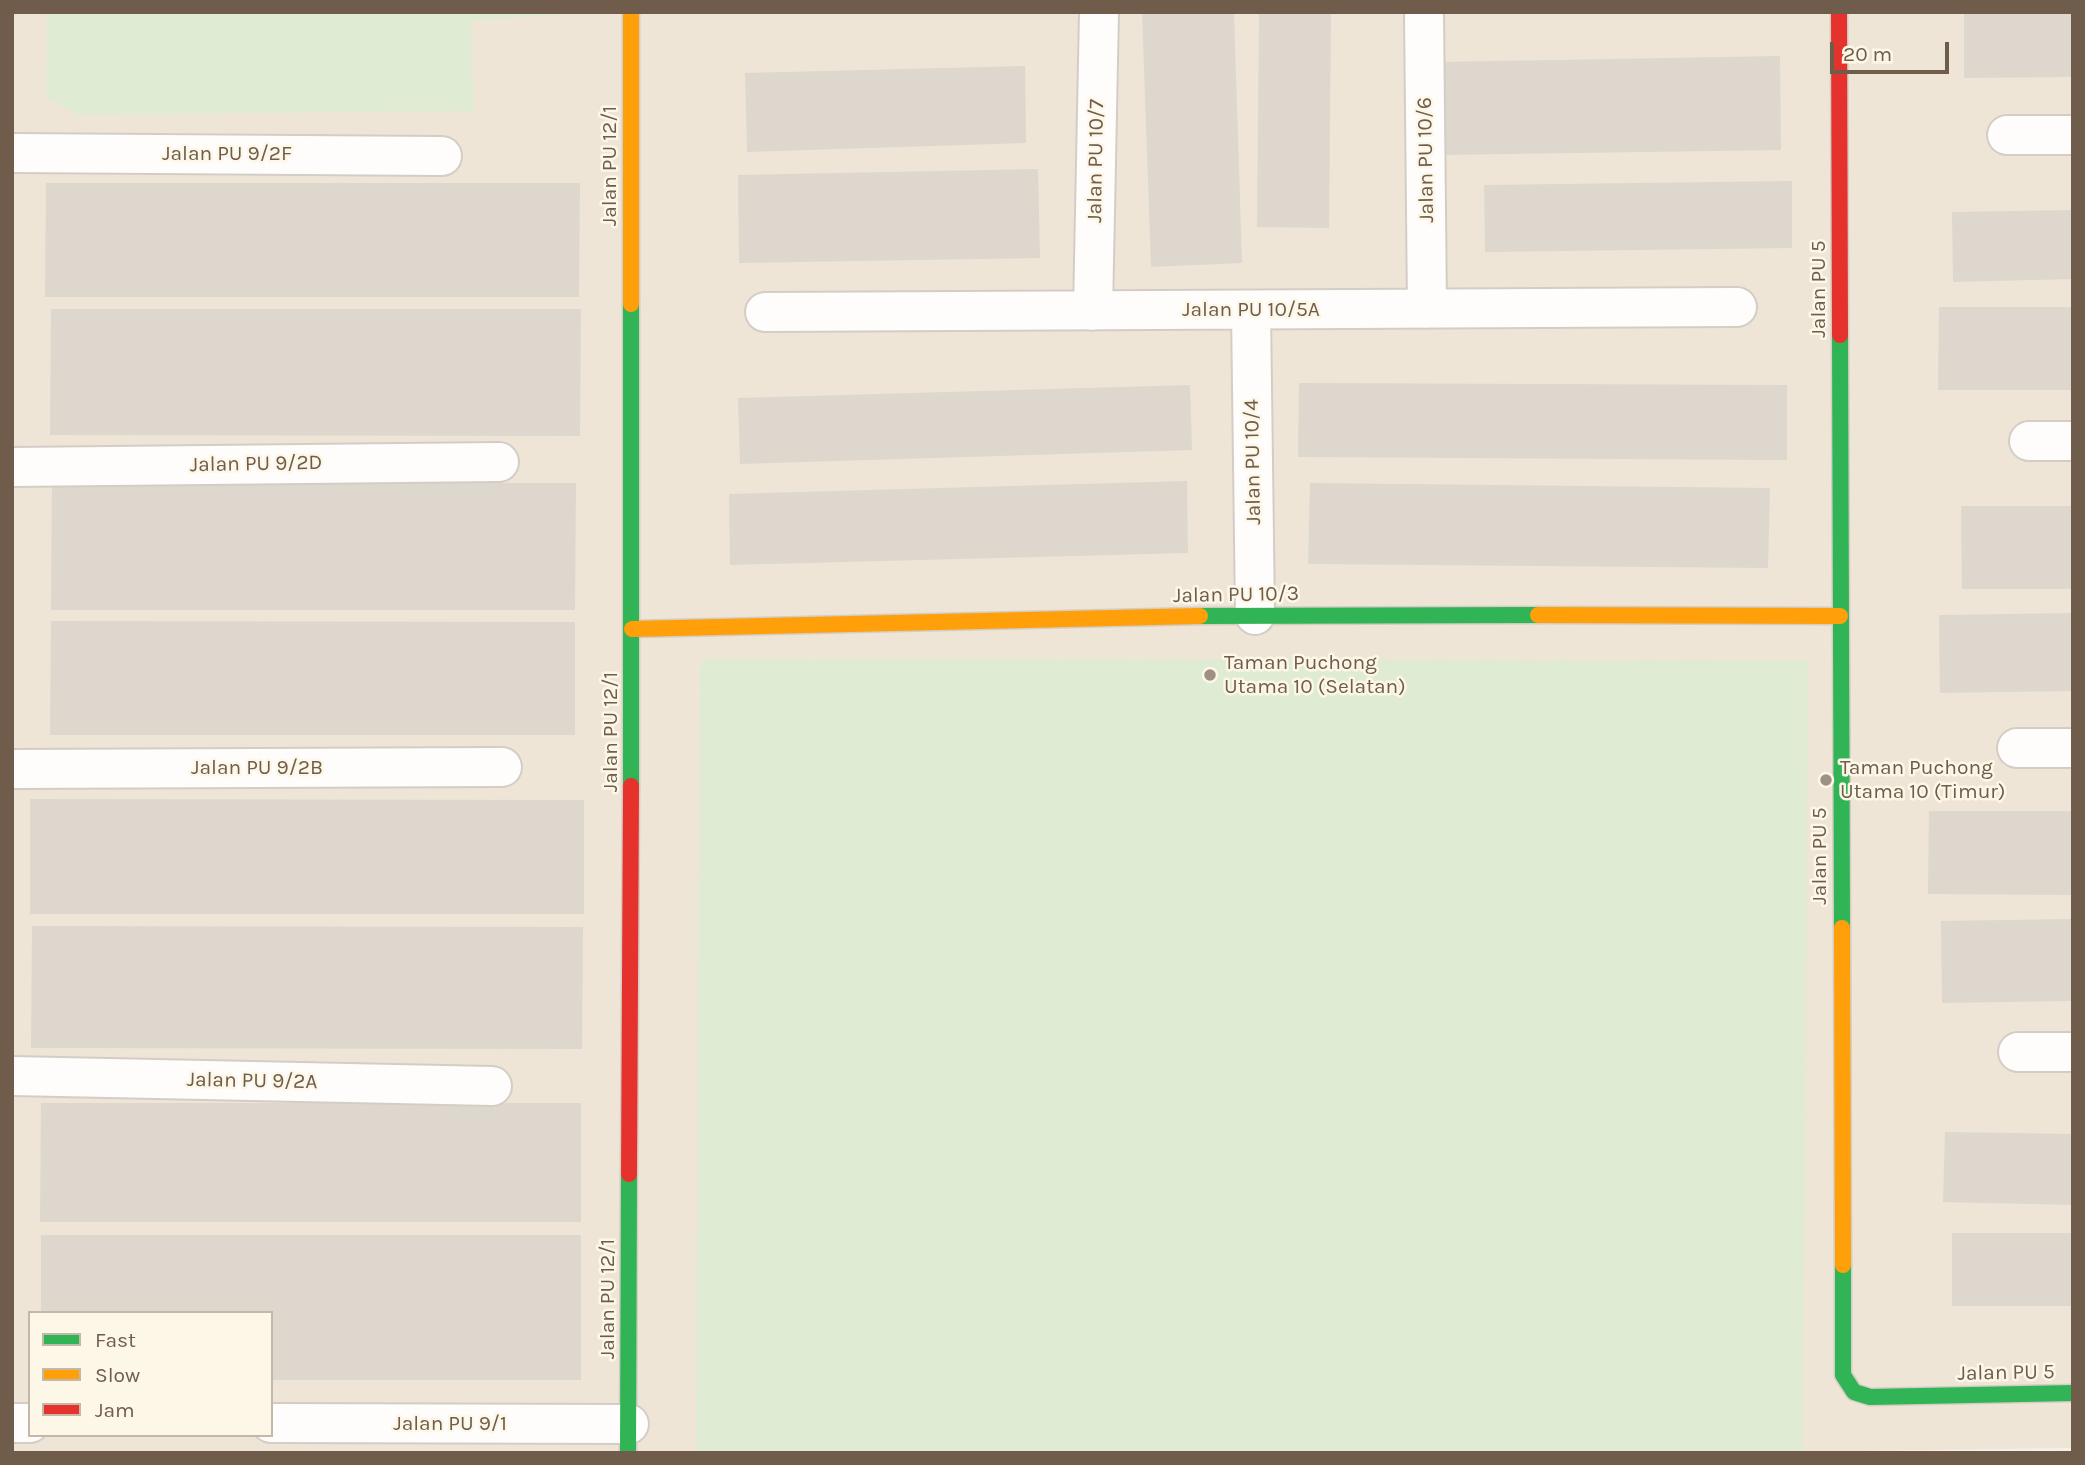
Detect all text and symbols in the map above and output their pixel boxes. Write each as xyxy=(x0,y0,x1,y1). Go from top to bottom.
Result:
scale bar xyxy=(1833,28,1952,72)
text: 20 m xyxy=(1843,42,1892,66)
street label: Jalan PU 10/6 xyxy=(1412,97,1440,223)
street label: Jalan PU 10/7 xyxy=(1082,99,1110,223)
street label: Jalan PU 12/1 xyxy=(597,106,623,226)
street label: Jalan PU 9/2F xyxy=(162,141,292,167)
street label: Jalan PU 5 xyxy=(1806,240,1832,338)
street label: Jalan PU 10/5A xyxy=(1182,297,1320,323)
street label: Jalan PU 10/4 xyxy=(1239,399,1267,525)
street label: Jalan PU 9/2D xyxy=(189,450,323,478)
street label: Jalan PU 10/3 xyxy=(1173,581,1299,609)
place label: Taman Puchong Utama 10 (Selatan) xyxy=(1224,650,1406,700)
marker: Taman Puchong Utama 10 (Selatan) xyxy=(1202,667,1218,683)
street label: Jalan PU 12/1 xyxy=(598,672,624,792)
street label: Jalan PU 9/2B xyxy=(191,755,323,781)
place label: Taman Puchong Utama 10 (Timur) xyxy=(1840,755,2005,805)
marker: Taman Puchong Utama 10 (Timur) xyxy=(1818,772,1834,788)
street label: Jalan PU 5 xyxy=(1807,807,1833,905)
street label: Jalan PU 9/2A xyxy=(186,1067,318,1095)
street label: Jalan PU 12/1 xyxy=(595,1239,621,1359)
legend xyxy=(28,1311,273,1437)
text: Fast xyxy=(95,1328,136,1352)
street label: Jalan PU 5 xyxy=(1957,1360,2055,1386)
text: Slow xyxy=(95,1363,140,1387)
text: Jam xyxy=(95,1398,135,1422)
street label: Jalan PU 9/1 xyxy=(393,1411,507,1437)

